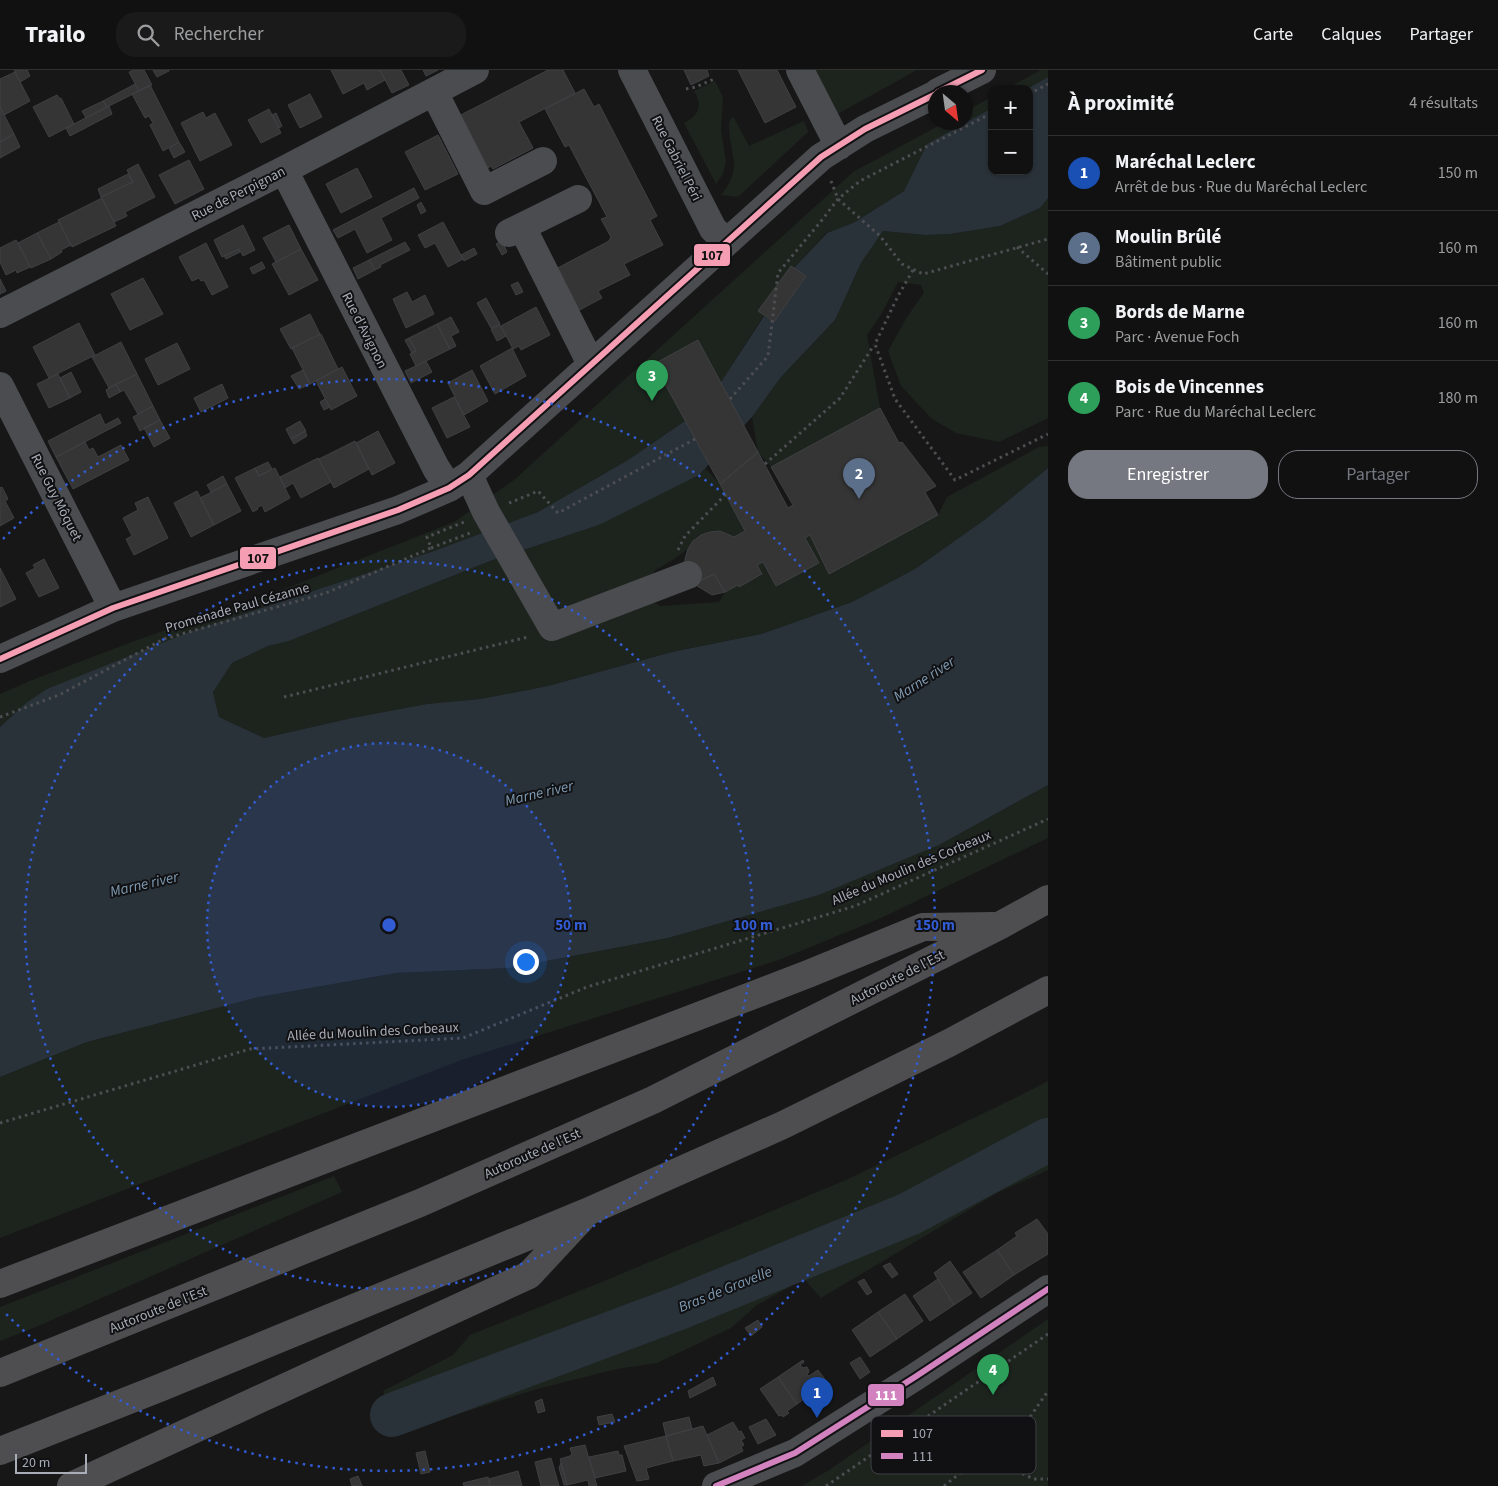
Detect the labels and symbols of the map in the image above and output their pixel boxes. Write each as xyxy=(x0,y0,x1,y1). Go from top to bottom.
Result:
north arrow xyxy=(928,85,973,130)
street label: Rue Gabriel Péri xyxy=(646,112,706,205)
street label: Rue de Perpignan xyxy=(188,162,289,226)
line badge: 107 xyxy=(693,243,731,267)
text: 107 xyxy=(701,246,723,266)
street label: Rue d'Avignon xyxy=(336,289,392,372)
pin: 3 xyxy=(636,360,668,401)
street label: Rue Guy Môquet xyxy=(25,450,87,545)
pin: 2 xyxy=(843,458,875,499)
line badge: 107 xyxy=(239,546,277,570)
text: 107 xyxy=(247,549,269,569)
street label: Promenade Paul Cézanne xyxy=(163,578,312,638)
water label: Marne river xyxy=(889,651,960,707)
water label: Marne river xyxy=(503,775,576,812)
street label: Allée du Moulin des Corbeaux xyxy=(828,825,995,911)
water label: Marne river xyxy=(108,866,181,903)
text: 50 m xyxy=(555,915,587,936)
text: 100 m xyxy=(733,915,773,936)
text: 150 m xyxy=(915,915,955,936)
centre of rings xyxy=(380,916,398,934)
street label: Autoroute de l’Est xyxy=(847,945,948,1010)
your location xyxy=(513,949,539,975)
street label: Allée du Moulin des Corbeaux xyxy=(287,1017,460,1046)
street label: Autoroute de l’Est xyxy=(481,1124,584,1184)
water label: Bras de Gravelle xyxy=(675,1261,775,1318)
street label: Autoroute de l’Est xyxy=(107,1281,210,1339)
pin: 4 xyxy=(977,1354,1009,1395)
pin: 1 xyxy=(801,1377,833,1418)
line badge: 111 xyxy=(867,1383,905,1407)
text: 111 xyxy=(875,1386,897,1406)
legend xyxy=(871,1416,1036,1474)
text: 107 xyxy=(912,1424,933,1444)
text: 111 xyxy=(912,1447,933,1467)
scale bar xyxy=(15,1451,88,1474)

